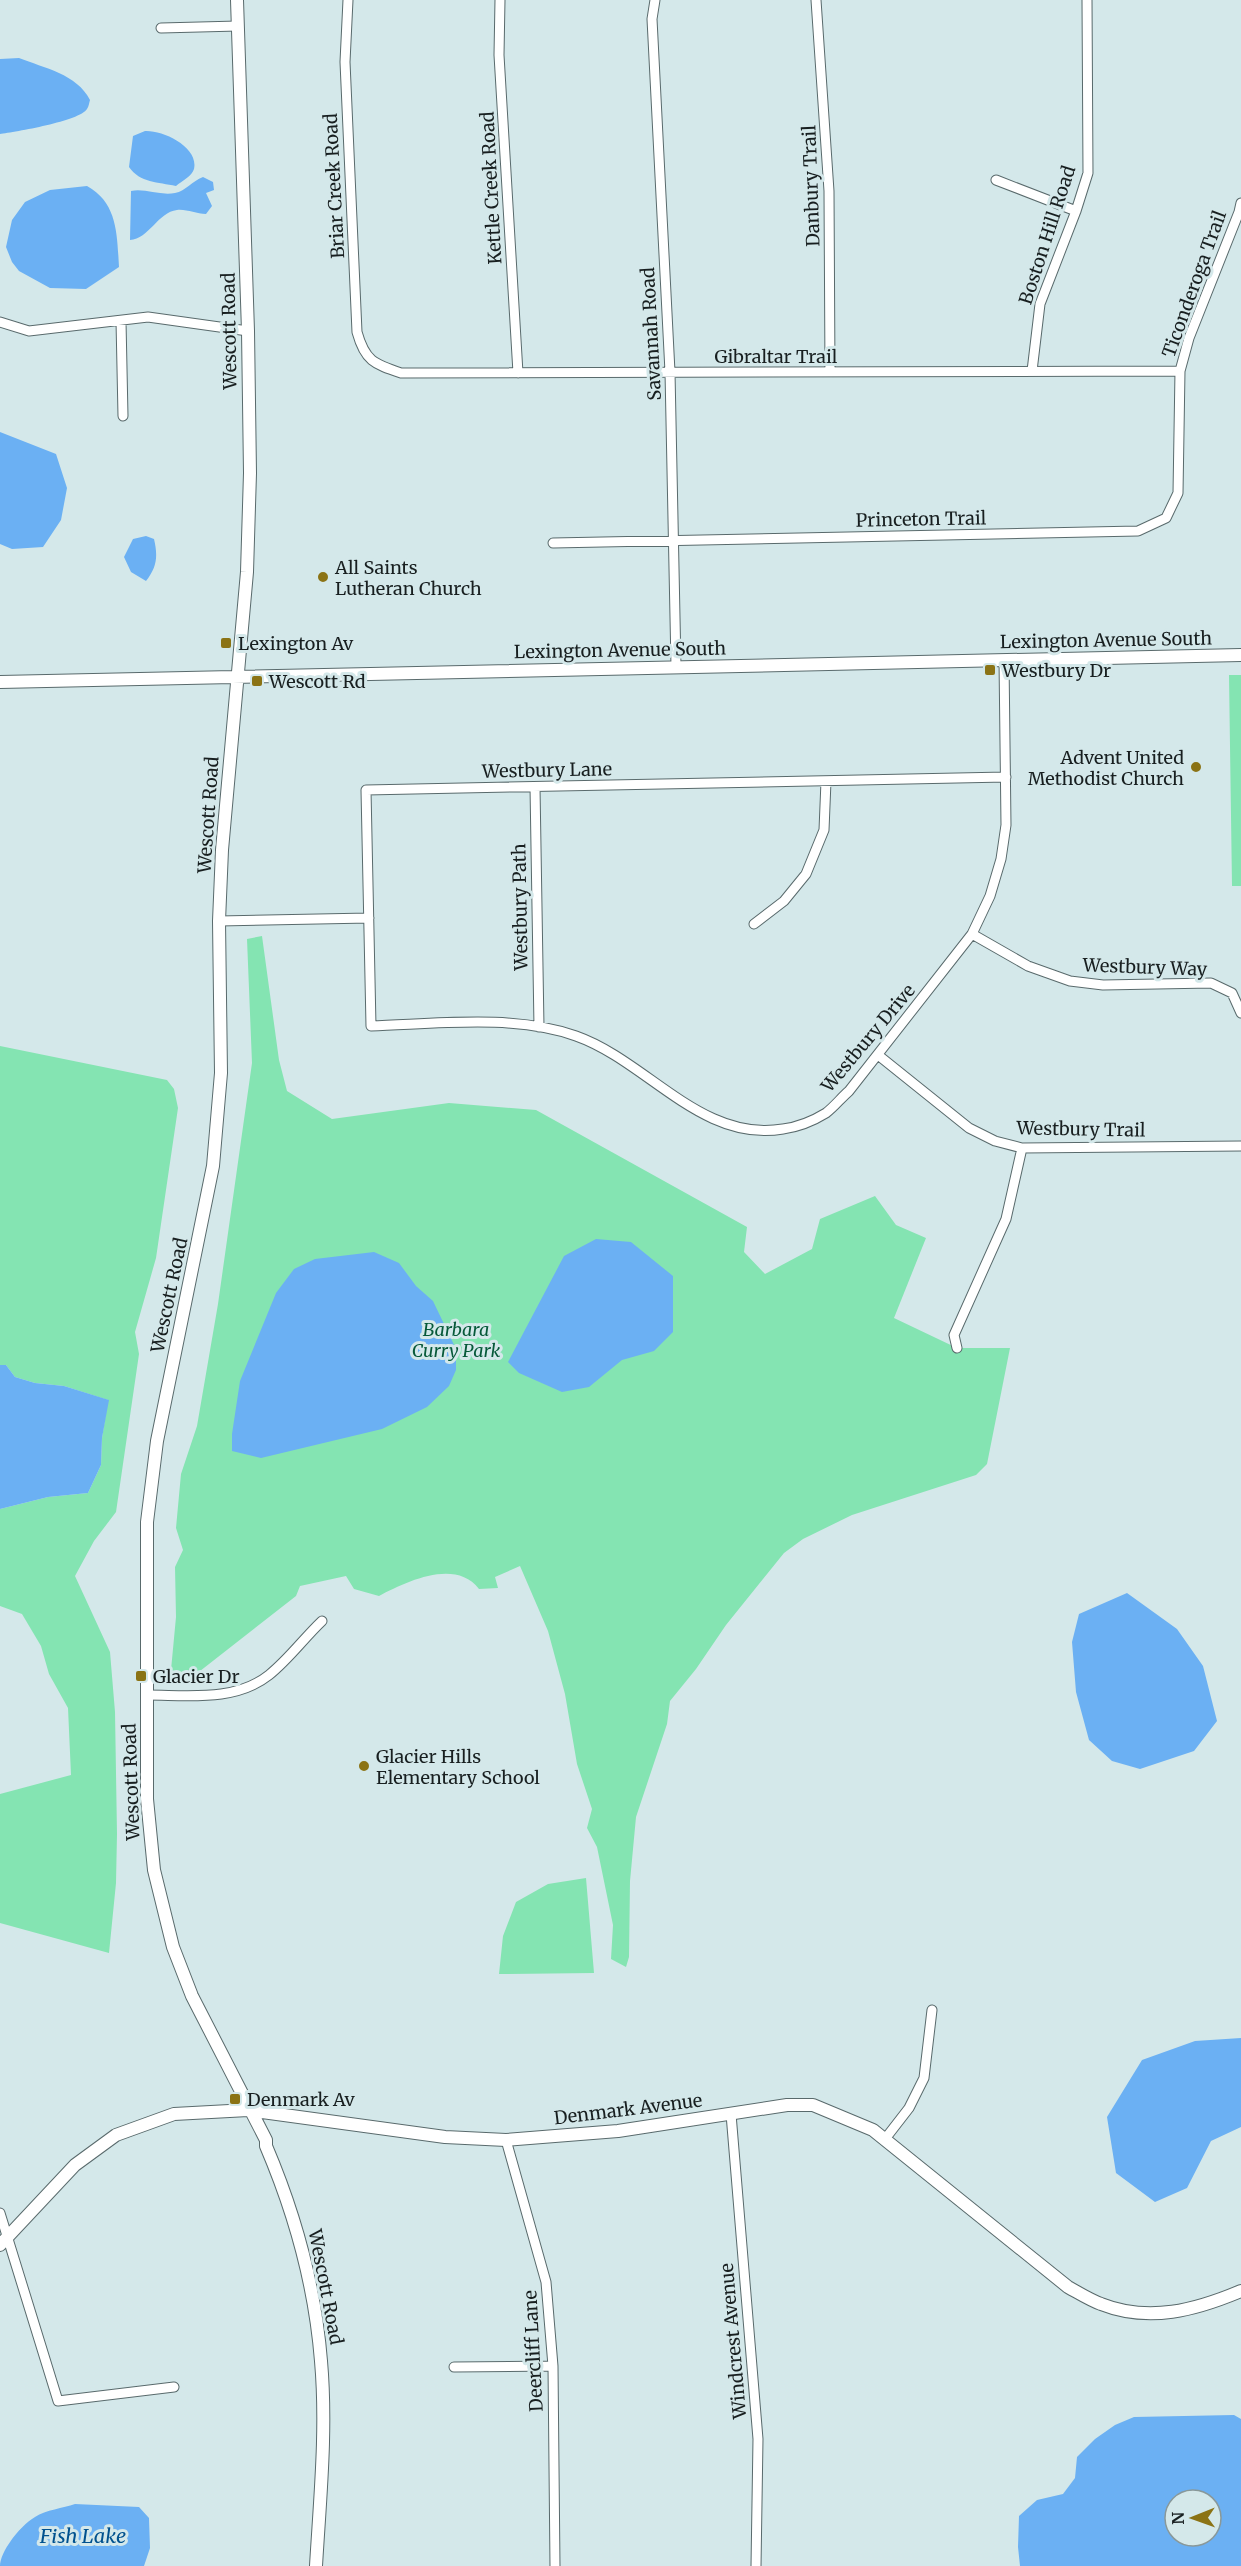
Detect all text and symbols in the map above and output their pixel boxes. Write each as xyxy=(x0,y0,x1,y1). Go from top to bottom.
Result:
street label: Kettle Creek Road xyxy=(476,111,506,265)
street label: Briar Creek Road xyxy=(319,113,349,259)
street label: Danbury Trail xyxy=(797,124,825,247)
street label: Boston Hill Road xyxy=(1014,163,1080,307)
street label: Ticonderoga Trail xyxy=(1157,207,1231,361)
street label: Savannah Road xyxy=(636,267,666,401)
street label: Wescott Road xyxy=(216,272,242,391)
street label: Gibraltar Trail xyxy=(715,345,838,368)
street label: Princeton Trail xyxy=(856,506,987,532)
place label: All Saints Lutheran Church xyxy=(334,556,482,600)
marker: All Saints Lutheran Church xyxy=(316,570,330,584)
street label: Lexington Avenue South xyxy=(1000,627,1212,653)
place label: Lexington Av xyxy=(238,632,354,655)
marker: Lexington Av xyxy=(219,636,233,650)
street label: Lexington Avenue South xyxy=(514,637,726,663)
place label: Westbury Dr xyxy=(1001,659,1111,682)
marker: Westbury Dr xyxy=(983,663,997,677)
place label: Wescott Rd xyxy=(268,670,366,693)
marker: Wescott Rd xyxy=(250,674,264,688)
place label: Advent United Methodist Church xyxy=(1028,746,1184,790)
street label: Wescott Road xyxy=(192,756,224,875)
street label: Westbury Lane xyxy=(481,757,612,783)
marker: Advent United Methodist Church xyxy=(1189,760,1203,774)
street label: Westbury Path xyxy=(507,843,533,972)
street label: Westbury Way xyxy=(1081,953,1208,981)
street label: Westbury Drive xyxy=(815,979,920,1098)
street label: Westbury Trail xyxy=(1015,1116,1146,1142)
street label: Wescott Road xyxy=(145,1235,192,1356)
park label: Barbara Curry Park xyxy=(412,1318,501,1362)
place label: Glacier Dr xyxy=(153,1665,239,1688)
marker: Glacier Dr xyxy=(134,1669,148,1683)
street label: Wescott Road xyxy=(117,1723,145,1842)
place label: Glacier Hills Elementary School xyxy=(376,1745,540,1789)
marker: Glacier Hills Elementary School xyxy=(357,1759,371,1773)
place label: Denmark Av xyxy=(247,2088,356,2111)
street label: Denmark Avenue xyxy=(553,2088,703,2130)
marker: Denmark Av xyxy=(228,2092,242,2106)
street label: Wescott Road xyxy=(303,2226,348,2347)
street label: Windcrest Avenue xyxy=(715,2262,751,2421)
street label: Deercliff Lane xyxy=(518,2290,548,2412)
north arrow xyxy=(1163,2488,1223,2548)
text: N xyxy=(1168,2511,1188,2525)
water label: Fish Lake xyxy=(39,2523,126,2548)

